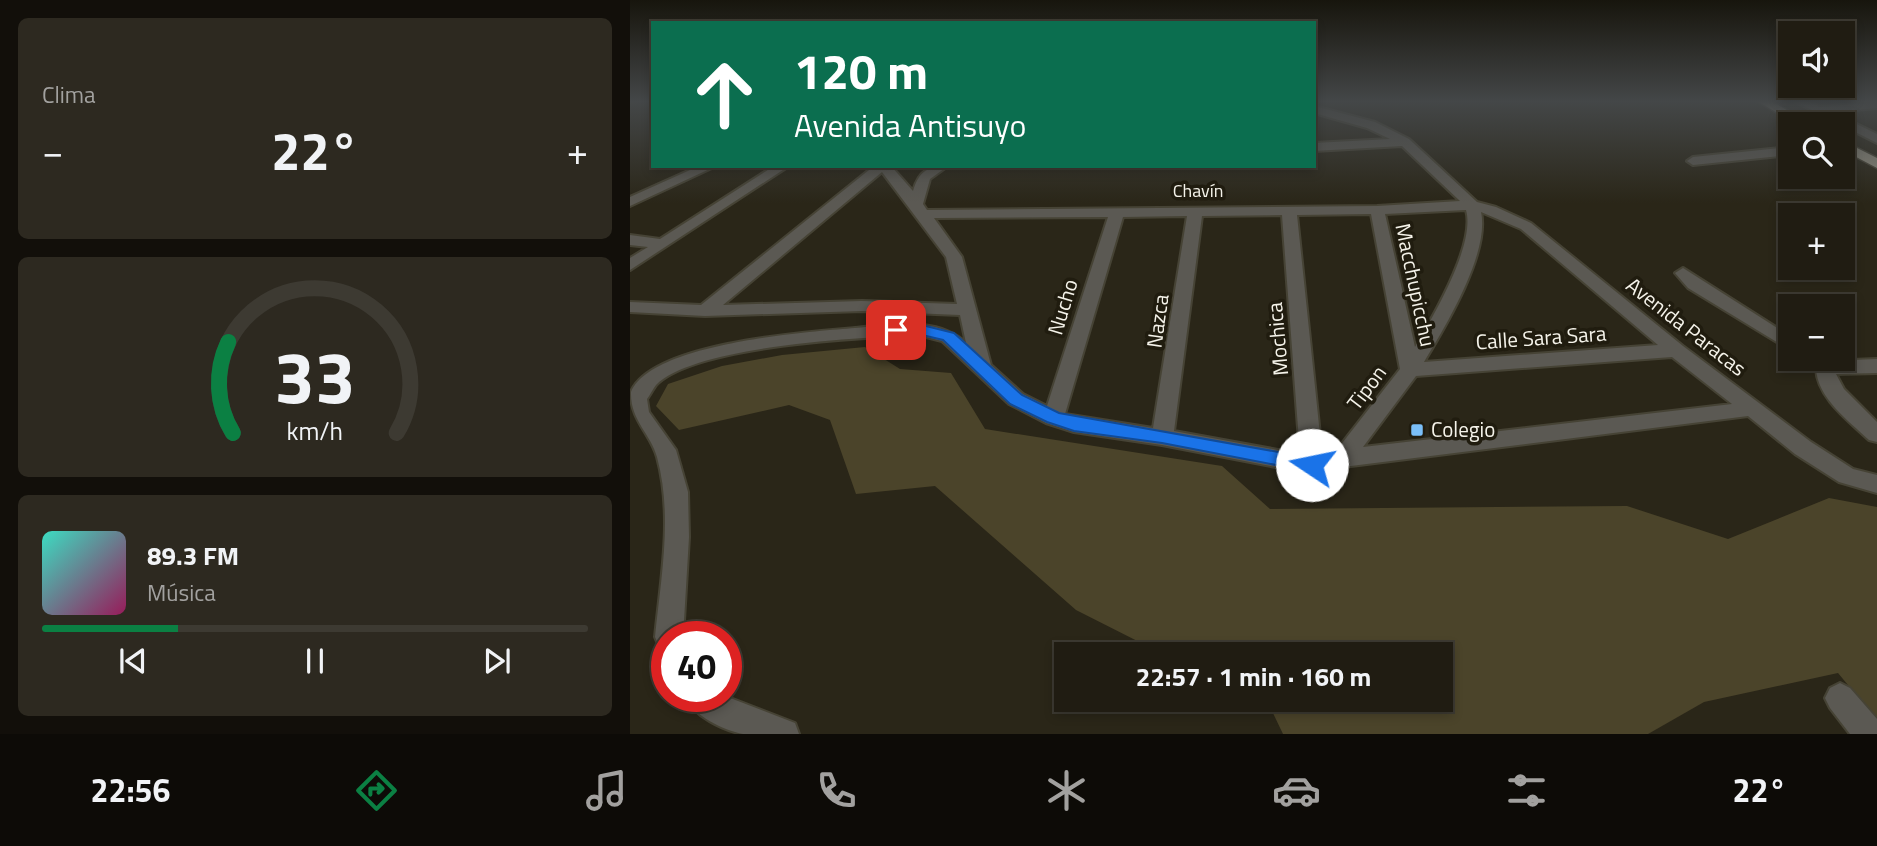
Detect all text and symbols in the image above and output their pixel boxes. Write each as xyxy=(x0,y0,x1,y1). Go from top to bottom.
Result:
map controls xyxy=(1778,21,1855,371)
button: sound xyxy=(1778,21,1855,98)
text: 120 m xyxy=(794,33,928,108)
icon: ahead xyxy=(679,49,770,140)
text: Clima xyxy=(42,77,96,112)
text: Avenida Antisuyo xyxy=(794,101,1026,149)
text: 22° xyxy=(271,111,359,190)
button: search xyxy=(1778,112,1855,189)
text: − xyxy=(42,122,63,180)
text: + xyxy=(567,122,588,180)
street label: Chavín xyxy=(1173,177,1223,204)
button: + xyxy=(1778,203,1855,280)
street label: Macchupicchu xyxy=(1387,220,1445,349)
street label: Avenida Paracas xyxy=(1620,269,1754,383)
street label: Nucho xyxy=(1038,275,1086,339)
street label: Nazca xyxy=(1137,291,1177,350)
button: − xyxy=(1778,294,1855,371)
pin xyxy=(866,300,926,360)
street label: Mochica xyxy=(1258,301,1296,377)
icon: arrive xyxy=(877,311,915,349)
street label: Calle Sara Sara xyxy=(1475,316,1608,358)
text: 33 xyxy=(274,321,356,431)
street label: Tipon xyxy=(1339,358,1394,417)
text: km/h xyxy=(287,412,343,450)
place label: Colegio xyxy=(1431,413,1495,445)
marker: Colegio xyxy=(1409,422,1425,438)
position arrow xyxy=(1275,428,1349,502)
text: 89.3 FM xyxy=(147,536,239,575)
text: Música xyxy=(147,575,216,610)
speed limit sign: 40 xyxy=(651,621,742,712)
icon: previous xyxy=(114,642,152,680)
icon: pause xyxy=(296,642,334,680)
icon: next xyxy=(478,642,516,680)
text: 22:57 · 1 min · 160 m xyxy=(1136,657,1371,696)
text: 22:56 xyxy=(91,766,170,814)
icon: directions xyxy=(352,766,401,815)
icon: music xyxy=(582,766,631,815)
icon: phone xyxy=(812,766,861,815)
icon: climate xyxy=(1042,766,1091,815)
icon: car xyxy=(1272,766,1321,815)
icon: filters xyxy=(1502,766,1551,815)
text: 22° xyxy=(1733,766,1786,814)

